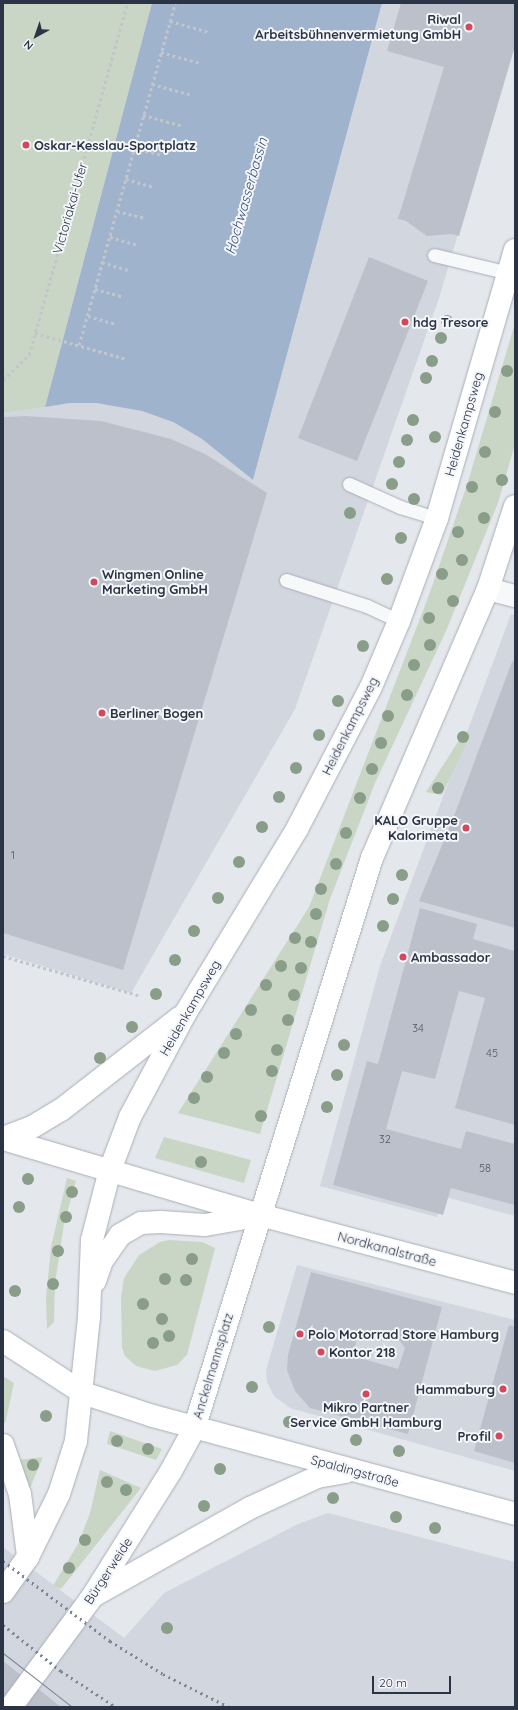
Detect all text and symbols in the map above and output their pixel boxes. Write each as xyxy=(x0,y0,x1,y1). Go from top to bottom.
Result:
place label: Riwal Arbeitsbühnenvermietung GmbH xyxy=(255,12,461,43)
north arrow xyxy=(16,16,56,56)
marker: Riwal Arbeitsbühnenvermietung GmbH xyxy=(464,22,474,32)
text: N xyxy=(21,37,36,53)
water label: Hochwasserbassin xyxy=(221,136,271,256)
place label: Oskar-Kesslau-Sportplatz xyxy=(34,137,196,153)
marker: Oskar-Kesslau-Sportplatz xyxy=(21,140,31,150)
street label: Victoriakai-Ufer xyxy=(49,160,91,256)
place label: hdg Tresore xyxy=(413,314,489,330)
marker: hdg Tresore xyxy=(400,317,410,327)
street label: Heidenkampsweg xyxy=(442,370,486,478)
place label: Wingmen Online Marketing GmbH xyxy=(102,567,208,598)
marker: Wingmen Online Marketing GmbH xyxy=(89,577,99,587)
street label: Heidenkampsweg xyxy=(319,674,381,778)
place label: Berliner Bogen xyxy=(110,705,203,721)
marker: Berliner Bogen xyxy=(97,708,107,718)
place label: KALO Gruppe Kalorimeta xyxy=(374,813,458,844)
marker: KALO Gruppe Kalorimeta xyxy=(461,823,471,833)
house number: 1 xyxy=(11,848,15,862)
place label: Ambassador xyxy=(411,949,490,965)
marker: Ambassador xyxy=(398,952,408,962)
street label: Heidenkampsweg xyxy=(156,957,224,1059)
house number: 34 xyxy=(412,1021,424,1035)
house number: 45 xyxy=(486,1046,498,1060)
house number: 32 xyxy=(379,1132,391,1146)
house number: 58 xyxy=(479,1161,491,1175)
street label: Nordkanalstraße xyxy=(336,1228,438,1270)
street label: Anckelmannsplatz xyxy=(189,1311,237,1421)
place label: Polo Motorrad Store Hamburg xyxy=(308,1326,499,1342)
marker: Polo Motorrad Store Hamburg xyxy=(295,1329,305,1339)
place label: Kontor 218 xyxy=(329,1344,395,1360)
marker: Kontor 218 xyxy=(316,1347,326,1357)
place label: Hammaburg xyxy=(416,1381,495,1397)
marker: Hammaburg xyxy=(498,1384,508,1394)
marker: Mikro Partner Service GmbH Hamburg xyxy=(361,1389,371,1399)
place label: Mikro Partner Service GmbH Hamburg xyxy=(290,1400,442,1431)
place label: Profil xyxy=(457,1428,491,1444)
marker: Profil xyxy=(494,1431,504,1441)
street label: Spaldingstraße xyxy=(309,1452,401,1490)
street label: Bürgerweide xyxy=(81,1535,135,1607)
scale bar xyxy=(374,1668,453,1694)
text: 20 m xyxy=(379,1675,407,1690)

